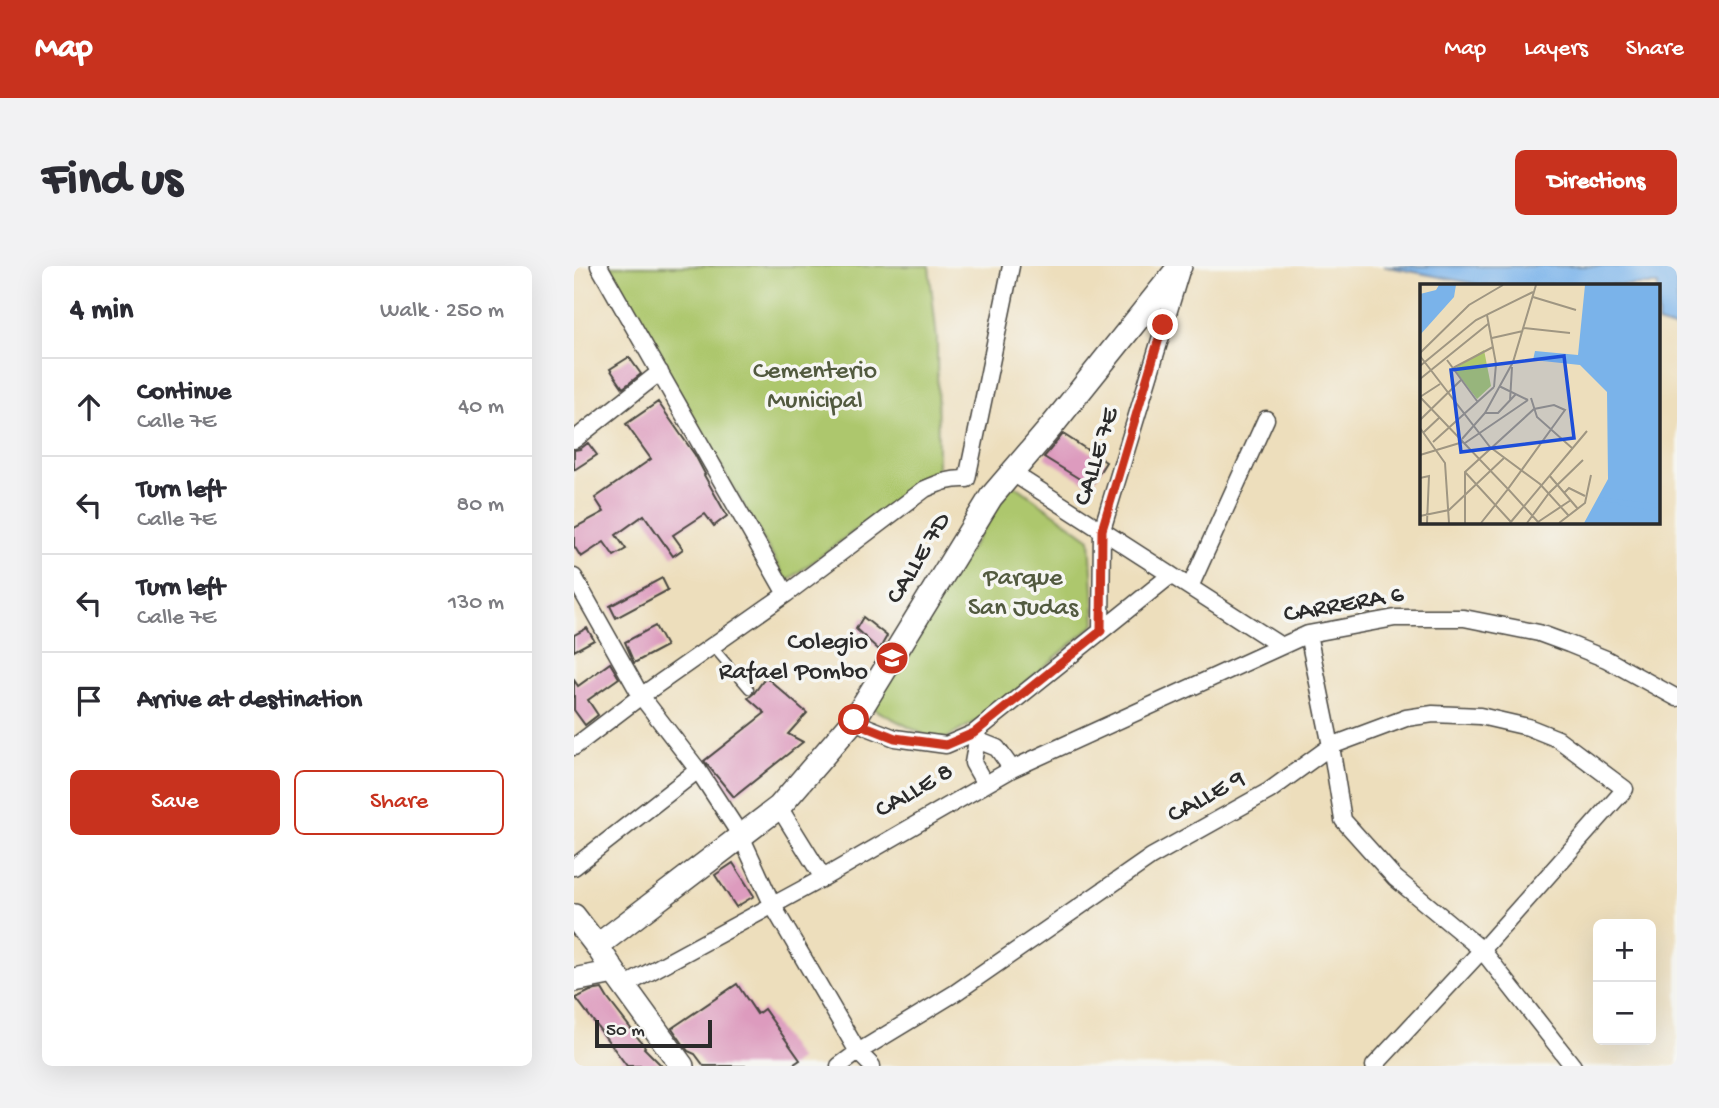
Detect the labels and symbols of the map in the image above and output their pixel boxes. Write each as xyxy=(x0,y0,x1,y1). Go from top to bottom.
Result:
inset map xyxy=(1420,284,1660,523)
route end xyxy=(1147,309,1178,340)
park label: Cementerio Municipal xyxy=(753,357,877,418)
street label: CALLE 7E xyxy=(1068,404,1128,510)
street label: CALLE 7D xyxy=(881,508,959,610)
park label: Parque San Judas xyxy=(968,564,1080,625)
street label: CARRERA 6 xyxy=(1282,580,1407,632)
place label: Colegio Rafael Pombo xyxy=(719,628,868,689)
school or university icon: Colegio Rafael Pombo xyxy=(873,639,911,677)
route start xyxy=(838,704,869,735)
street label: CALLE 8 xyxy=(870,757,960,827)
street label: CALLE 9 xyxy=(1163,764,1251,832)
scale bar xyxy=(595,1017,712,1049)

